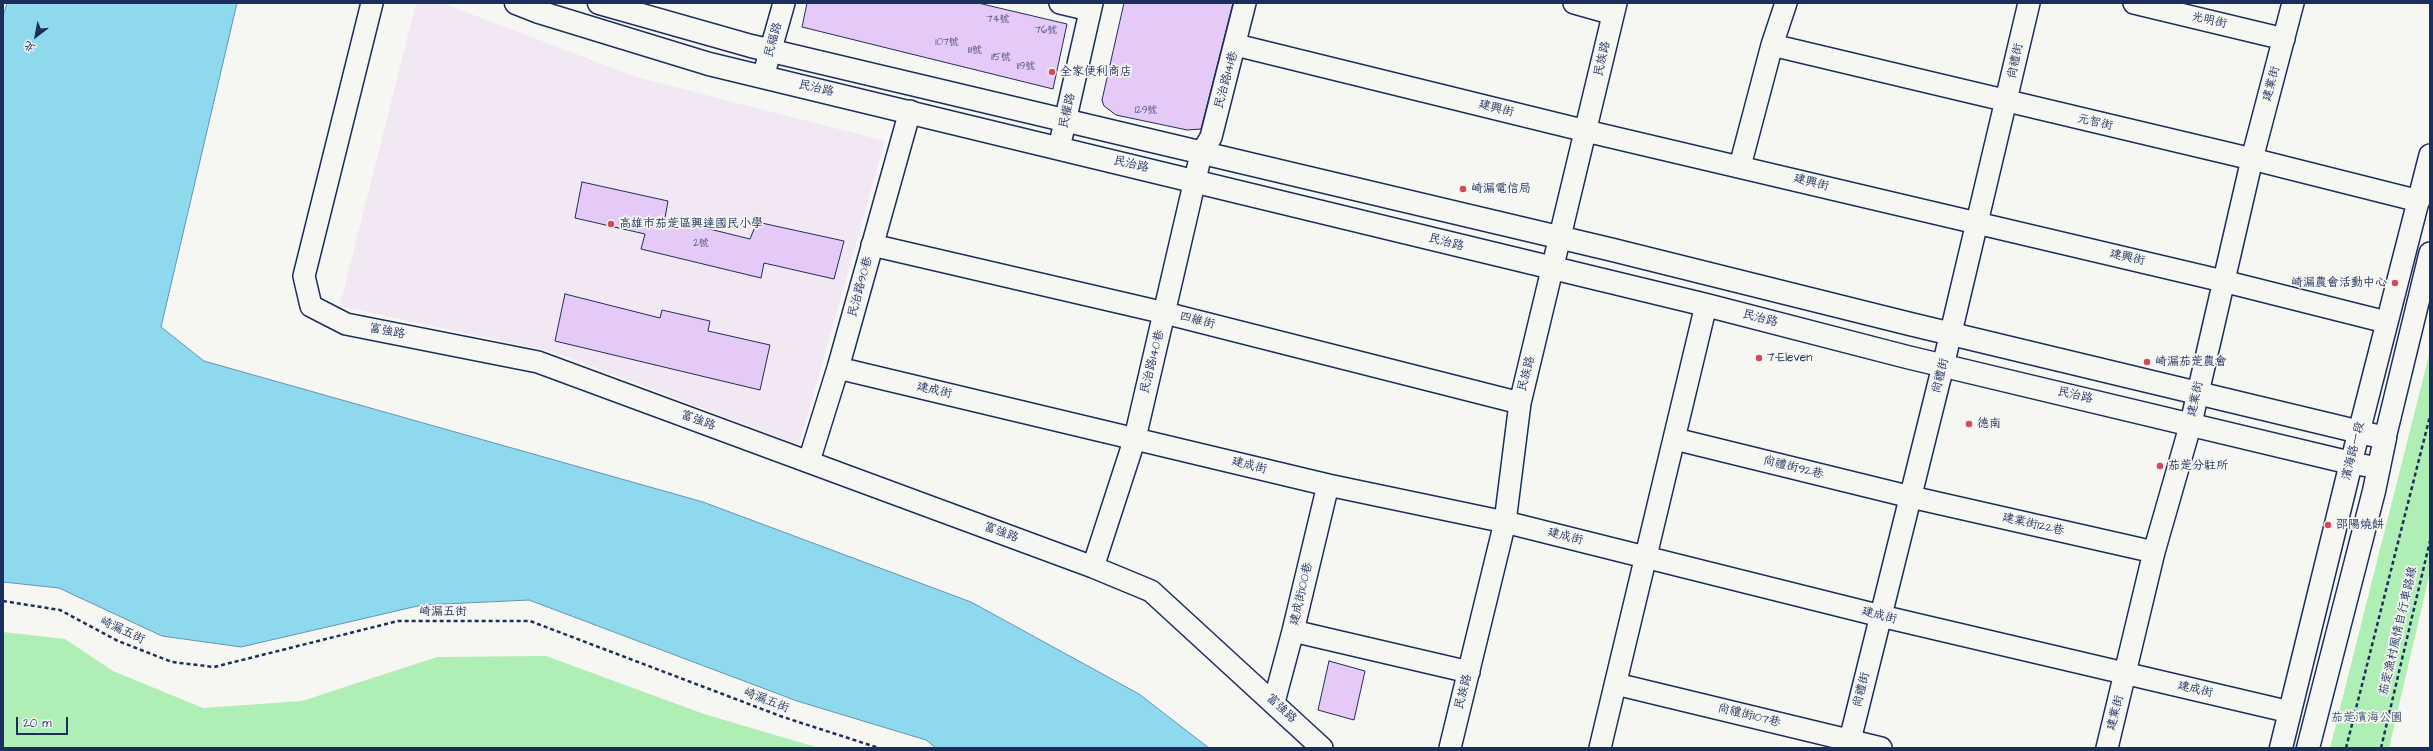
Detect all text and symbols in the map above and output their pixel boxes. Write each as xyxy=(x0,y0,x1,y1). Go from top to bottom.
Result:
street label: 光明街 xyxy=(2190,10,2228,32)
house number: 74號 xyxy=(987,14,1009,26)
north arrow xyxy=(16,16,56,56)
street label: 民福路 xyxy=(762,21,786,59)
house number: 76號 xyxy=(1035,25,1057,37)
text: 北 xyxy=(21,37,38,56)
house number: 107號 xyxy=(935,37,959,49)
street label: 民族路 xyxy=(1592,40,1614,78)
street label: 尚禮街 xyxy=(2005,42,2027,80)
house number: 111號 xyxy=(968,45,982,57)
street label: 民治路141巷 xyxy=(1212,50,1242,110)
house number: 115號 xyxy=(991,52,1011,64)
house number: 119號 xyxy=(1017,61,1035,73)
place label: 全家便利商店 xyxy=(1060,65,1132,79)
street label: 建業街 xyxy=(2260,65,2284,103)
marker: 全家便利商店 xyxy=(1047,67,1057,77)
street label: 民治路 xyxy=(797,78,835,100)
street label: 民權路 xyxy=(1057,92,1079,130)
street label: 建興街 xyxy=(1477,98,1515,120)
house number: 129號 xyxy=(1135,105,1157,117)
street label: 元智街 xyxy=(2076,112,2114,134)
street label: 民治路 xyxy=(1112,154,1150,176)
street label: 建興街 xyxy=(1792,172,1830,194)
place label: 崎漏電信局 xyxy=(1471,182,1531,196)
marker: 崎漏電信局 xyxy=(1458,184,1468,194)
place label: 高雄市茄萣區興達國民小學 xyxy=(619,217,763,231)
marker: 高雄市茄萣區興達國民小學 xyxy=(606,219,616,229)
street label: 民治路 xyxy=(1427,232,1465,254)
house number: 2號 xyxy=(693,238,709,250)
street label: 建興街 xyxy=(2108,247,2146,269)
street label: 民治路90巷 xyxy=(846,255,876,319)
place label: 崎漏農會活動中心 xyxy=(2291,276,2387,290)
marker: 崎漏農會活動中心 xyxy=(2390,278,2400,288)
street label: 民治路 xyxy=(1741,308,1779,330)
street label: 四維街 xyxy=(1178,310,1216,332)
street label: 富強路 xyxy=(368,321,406,343)
street label: 民治路140巷 xyxy=(1138,329,1168,395)
place label: 7-Eleven xyxy=(1767,351,1812,365)
marker: 7-Eleven xyxy=(1754,353,1764,363)
street label: 民族路 xyxy=(1516,355,1538,393)
place label: 崎漏茄萣農會 xyxy=(2155,355,2227,369)
street label: 尚禮街 xyxy=(1930,357,1952,395)
marker: 崎漏茄萣農會 xyxy=(2142,357,2152,367)
street label: 建成街 xyxy=(915,380,953,402)
street label: 建業街 xyxy=(2185,380,2207,418)
street label: 民治路 xyxy=(2056,385,2094,407)
street label: 富強路 xyxy=(679,408,717,434)
place label: 德南 xyxy=(1977,417,2001,431)
marker: 德南 xyxy=(1964,419,1974,429)
street label: 濱海路一段 xyxy=(2340,420,2368,482)
street label: 尚禮街92巷 xyxy=(1761,454,1825,482)
street label: 建成街 xyxy=(1230,455,1268,477)
place label: 茄萣分駐所 xyxy=(2168,459,2228,473)
marker: 茄萣分駐所 xyxy=(2155,461,2165,471)
street label: 建業街122巷 xyxy=(2001,511,2065,539)
place label: 邵陽燒餅 xyxy=(2336,518,2384,532)
street label: 富強路 xyxy=(982,520,1020,546)
marker: 邵陽燒餅 xyxy=(2323,520,2333,530)
street label: 建成街 xyxy=(1546,526,1584,548)
street label: 建成街100巷 xyxy=(1288,561,1316,627)
street label: 茄萣漁村風情自行車路線 xyxy=(2377,565,2421,697)
street label: 崎漏五街 xyxy=(419,605,467,619)
street label: 建成街 xyxy=(1860,605,1898,627)
street label: 崎漏五街 xyxy=(97,614,147,648)
street label: 尚禮街 xyxy=(1851,671,1873,709)
street label: 民族路 xyxy=(1453,673,1475,711)
street label: 建成街 xyxy=(2176,679,2214,701)
street label: 崎漏五街 xyxy=(741,686,791,716)
street label: 富強路 xyxy=(1263,691,1299,727)
street label: 建業街 xyxy=(2105,694,2127,732)
street label: 尚禮街107巷 xyxy=(1716,701,1782,731)
scale bar xyxy=(18,709,70,735)
park label: 茄萣濱海公園 xyxy=(2331,711,2403,725)
text: 20 m xyxy=(23,715,52,732)

